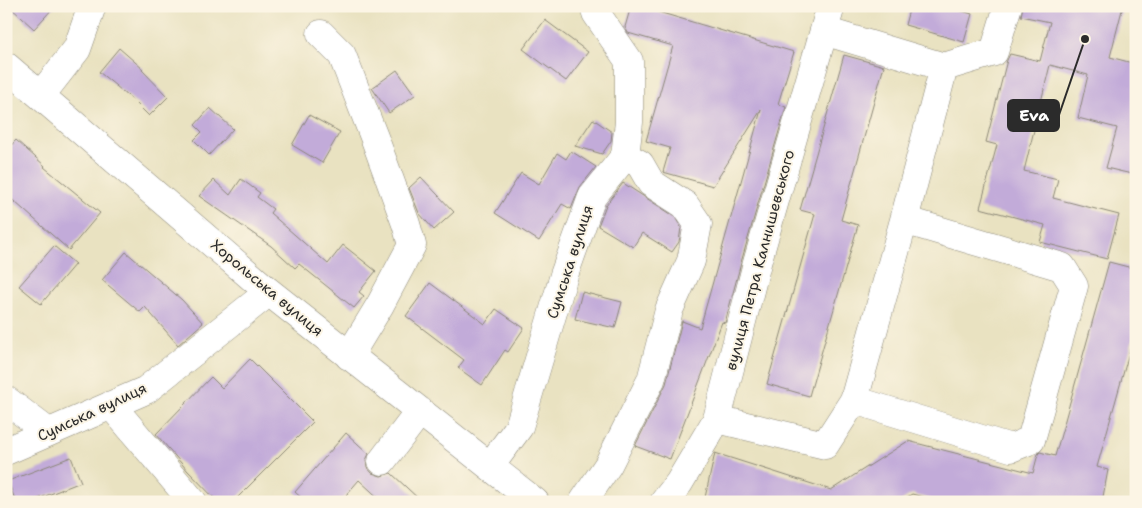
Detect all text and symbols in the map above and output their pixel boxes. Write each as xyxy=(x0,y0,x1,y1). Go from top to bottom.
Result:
callout: Eva xyxy=(1008,100,1059,131)
text: Eva xyxy=(1019,105,1049,126)
street label: вулиця Петра Калнишевського xyxy=(721,147,799,373)
street label: Сумська вулиця xyxy=(542,203,598,321)
street label: Хорольська вулиця xyxy=(207,235,327,341)
street label: Сумська вулиця xyxy=(34,378,150,446)

